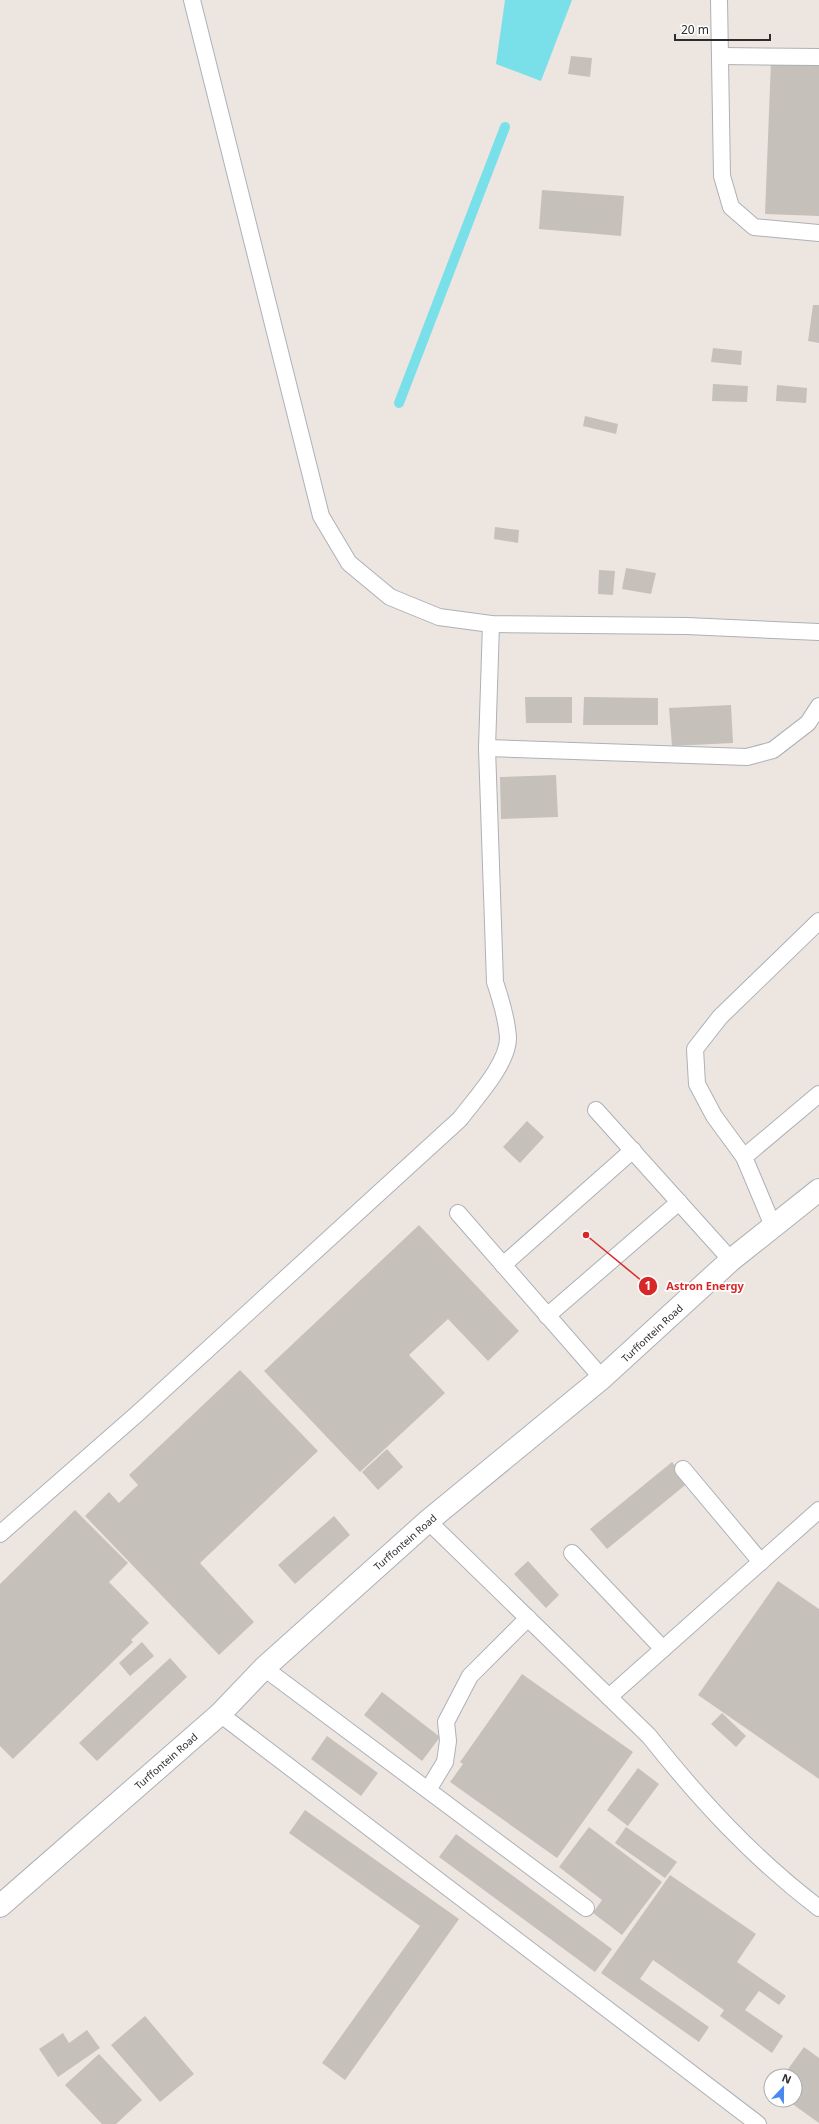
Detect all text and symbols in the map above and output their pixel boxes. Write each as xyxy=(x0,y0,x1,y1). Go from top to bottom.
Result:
scale bar xyxy=(675,16,770,42)
text: 20 m xyxy=(681,21,709,38)
callout: Astron Energy xyxy=(638,1275,752,1298)
text: 1 xyxy=(645,1277,651,1294)
text: Astron Energy xyxy=(666,1278,744,1293)
street label: Turffontein Road xyxy=(618,1301,686,1365)
street label: Turffontein Road xyxy=(371,1511,439,1573)
street label: Turffontein Road xyxy=(132,1730,200,1792)
north arrow xyxy=(763,2068,803,2108)
text: N xyxy=(780,2070,794,2087)

